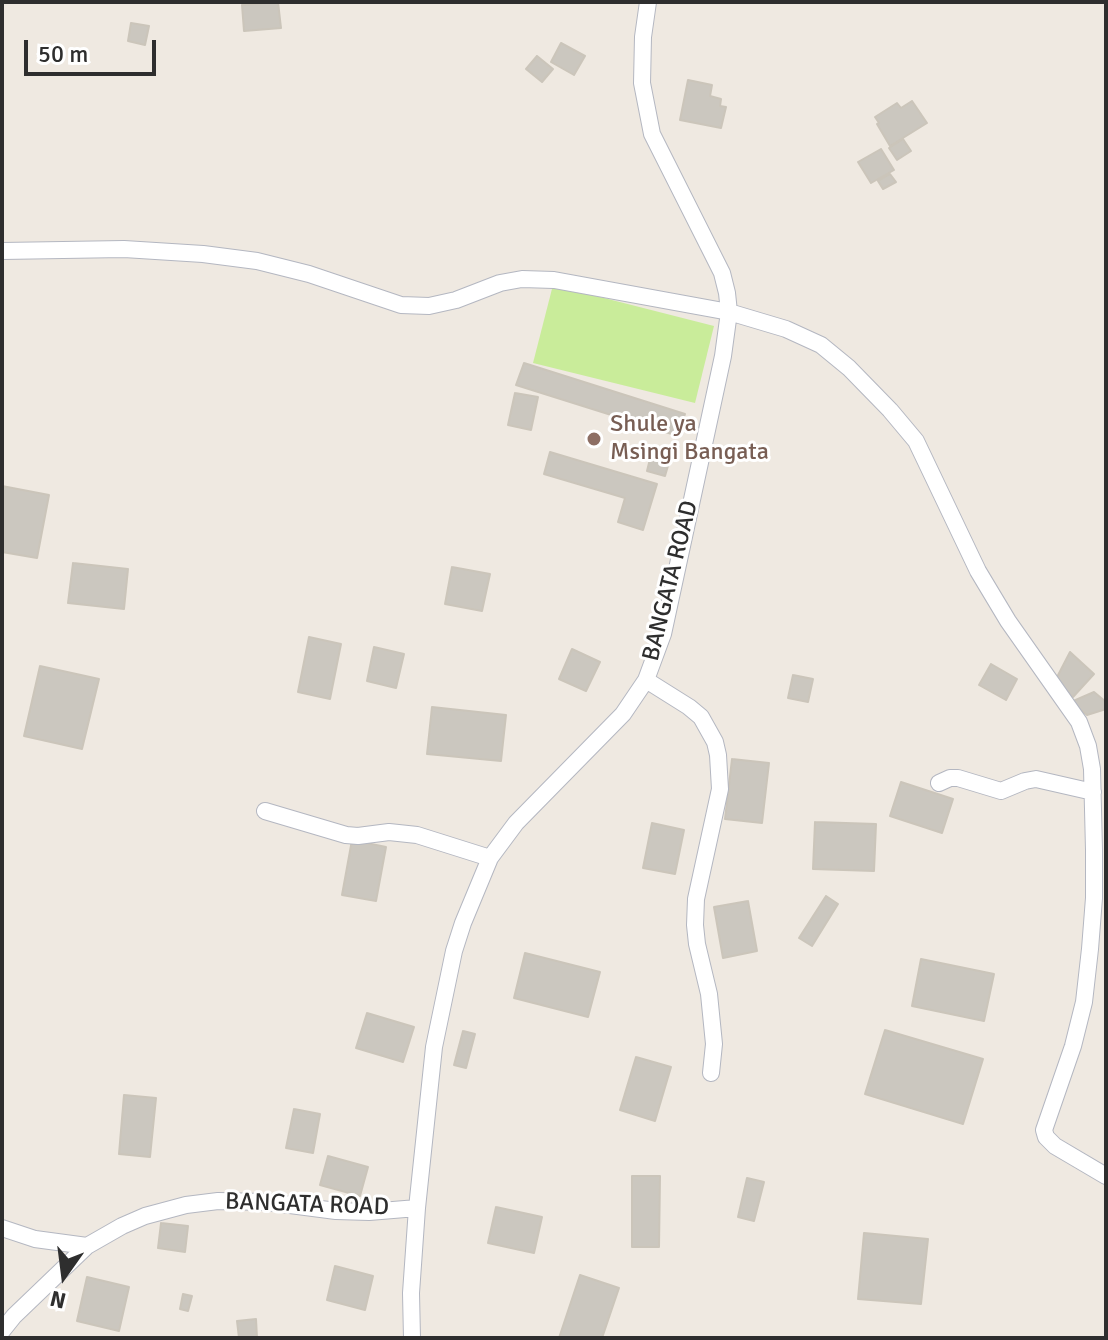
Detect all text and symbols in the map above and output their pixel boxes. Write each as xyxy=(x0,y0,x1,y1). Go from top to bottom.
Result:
scale bar xyxy=(28,24,160,74)
text: 50 m xyxy=(38,39,88,69)
place label: Shule ya Msingi Bangata xyxy=(610,411,769,467)
marker: Shule ya Msingi Bangata xyxy=(585,430,603,448)
street label: BANGATA ROAD xyxy=(637,498,705,664)
street label: BANGATA ROAD xyxy=(224,1188,390,1222)
north arrow xyxy=(24,1236,104,1316)
text: N xyxy=(47,1285,69,1315)

